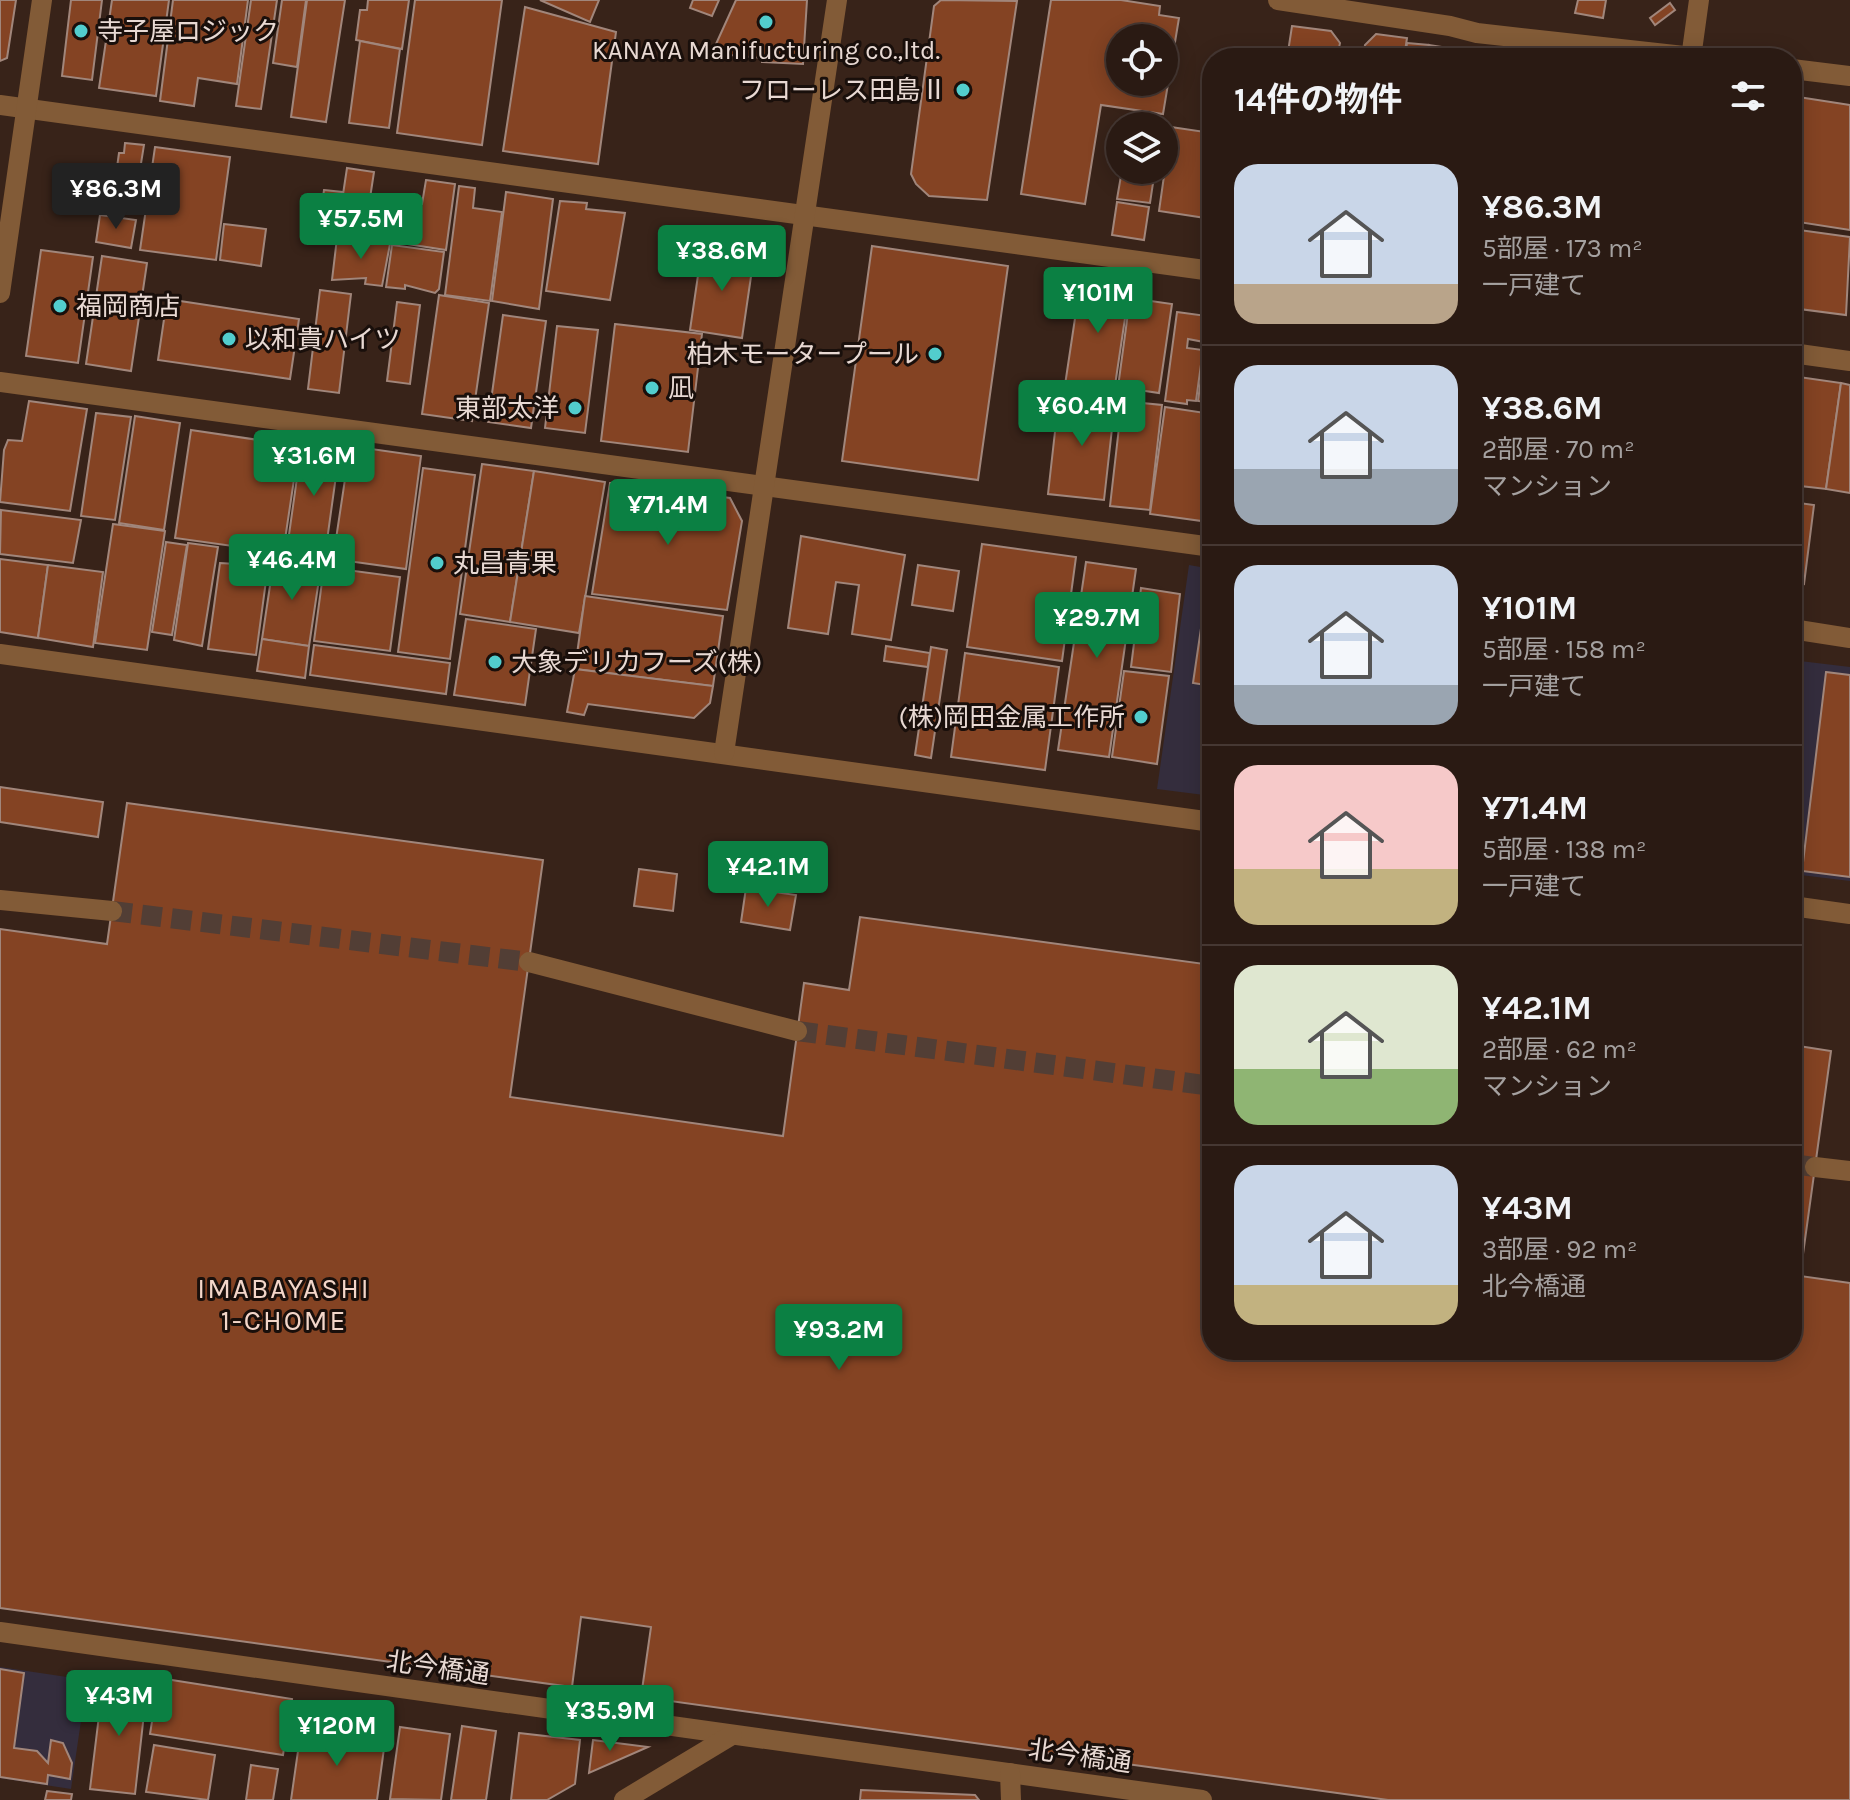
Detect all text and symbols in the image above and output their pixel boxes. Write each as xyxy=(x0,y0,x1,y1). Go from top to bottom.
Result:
marker: KANAYA Manifucturing co.,ltd. xyxy=(757,13,775,31)
place label: 寺子屋ロジック xyxy=(97,16,279,47)
marker: 寺子屋ロジック xyxy=(72,22,90,40)
map controls xyxy=(1106,24,1178,184)
button: locate xyxy=(1106,24,1178,96)
place label: KANAYA Manifucturing co.,ltd. xyxy=(592,35,940,66)
icon: filters xyxy=(1726,74,1770,118)
place label: フローレス田島Ⅱ xyxy=(739,75,947,106)
text: 14件の物件 xyxy=(1234,80,1402,120)
marker: フローレス田島Ⅱ xyxy=(954,81,972,99)
button: layers xyxy=(1106,112,1178,184)
pin: ¥86.3M xyxy=(51,163,181,231)
text: ¥86.3M xyxy=(70,173,162,204)
text: ¥86.3M xyxy=(1482,187,1603,227)
pin: ¥57.5M xyxy=(296,193,426,261)
icon: home xyxy=(1298,196,1394,292)
text: ¥57.5M xyxy=(318,203,404,234)
pin: ¥38.6M xyxy=(657,225,787,293)
text: 5部屋 · 173 m² xyxy=(1482,233,1643,264)
text: ¥38.6M xyxy=(676,235,768,266)
pin: ¥101M xyxy=(1042,267,1154,335)
text: 一戸建て xyxy=(1482,270,1586,301)
text: ¥101M xyxy=(1062,277,1134,308)
place label: 福岡商店 xyxy=(76,291,180,322)
marker: 福岡商店 xyxy=(51,297,69,315)
place label: 以和貴ハイツ xyxy=(245,324,400,355)
marker: 以和貴ハイツ xyxy=(220,330,238,348)
place label: 柏木モータープール xyxy=(687,339,919,370)
marker: 柏木モータープール xyxy=(926,345,944,363)
place label: 凪 xyxy=(668,373,694,404)
marker: 凪 xyxy=(643,379,661,397)
pin: ¥60.4M xyxy=(1017,380,1147,448)
text: ¥38.6M xyxy=(1482,388,1603,428)
text: ¥60.4M xyxy=(1036,390,1128,421)
place label: 東部太洋 xyxy=(455,393,559,424)
icon: home xyxy=(1298,397,1394,493)
marker: 東部太洋 xyxy=(566,399,584,417)
pin: ¥31.6M xyxy=(249,430,379,498)
text: 2部屋 · 70 m² xyxy=(1482,434,1635,465)
text: ¥31.6M xyxy=(272,440,356,471)
text: マンション xyxy=(1482,471,1612,502)
pin: ¥71.4M xyxy=(603,479,733,547)
text: ¥71.4M xyxy=(627,489,709,520)
pin: ¥46.4M xyxy=(227,534,357,602)
text: ¥46.4M xyxy=(247,544,337,575)
place label: 丸昌青果 xyxy=(453,548,557,579)
marker: 丸昌青果 xyxy=(428,554,446,572)
text: ¥101M xyxy=(1482,588,1577,628)
pin: ¥29.7M xyxy=(1032,592,1162,660)
icon: home xyxy=(1298,597,1394,693)
text: ¥29.7M xyxy=(1053,602,1141,633)
text: 5部屋 · 158 m² xyxy=(1482,634,1646,665)
place label: 大象デリカフーズ(株) xyxy=(511,647,762,678)
marker: 大象デリカフーズ(株) xyxy=(486,653,504,671)
text: 一戸建て xyxy=(1482,671,1586,702)
place label: (株)岡田金属工作所 xyxy=(899,702,1125,733)
marker: (株)岡田金属工作所 xyxy=(1132,708,1150,726)
text: ¥71.4M xyxy=(1482,788,1588,828)
icon: home xyxy=(1298,797,1394,893)
text: 5部屋 · 138 m² xyxy=(1482,834,1647,865)
pin: ¥42.1M xyxy=(703,841,833,909)
text: ¥42.1M xyxy=(726,851,810,882)
text: 一戸建て xyxy=(1482,871,1586,902)
text: ¥42.1M xyxy=(1482,988,1592,1028)
icon: home xyxy=(1298,997,1394,1093)
text: 2部屋 · 62 m² xyxy=(1482,1034,1637,1065)
text: マンション xyxy=(1482,1071,1612,1102)
text: ¥43M xyxy=(1482,1188,1573,1228)
icon: home xyxy=(1298,1197,1394,1293)
text: 3部屋 · 92 m² xyxy=(1482,1234,1637,1265)
text: 北今橋通 xyxy=(1482,1271,1586,1302)
district label: IMABAYASHI 1-CHOME xyxy=(197,1272,371,1337)
pin: ¥93.2M xyxy=(774,1304,904,1372)
text: ¥93.2M xyxy=(793,1314,885,1345)
street label: 北今橋通 xyxy=(384,1645,492,1691)
pin: ¥43M xyxy=(72,1670,166,1738)
text: ¥43M xyxy=(84,1680,154,1711)
pin: ¥35.9M xyxy=(545,1685,675,1753)
text: ¥35.9M xyxy=(565,1695,655,1726)
pin: ¥120M xyxy=(281,1700,393,1768)
text: ¥120M xyxy=(297,1710,377,1741)
street label: 北今橋通 xyxy=(1026,1733,1134,1779)

